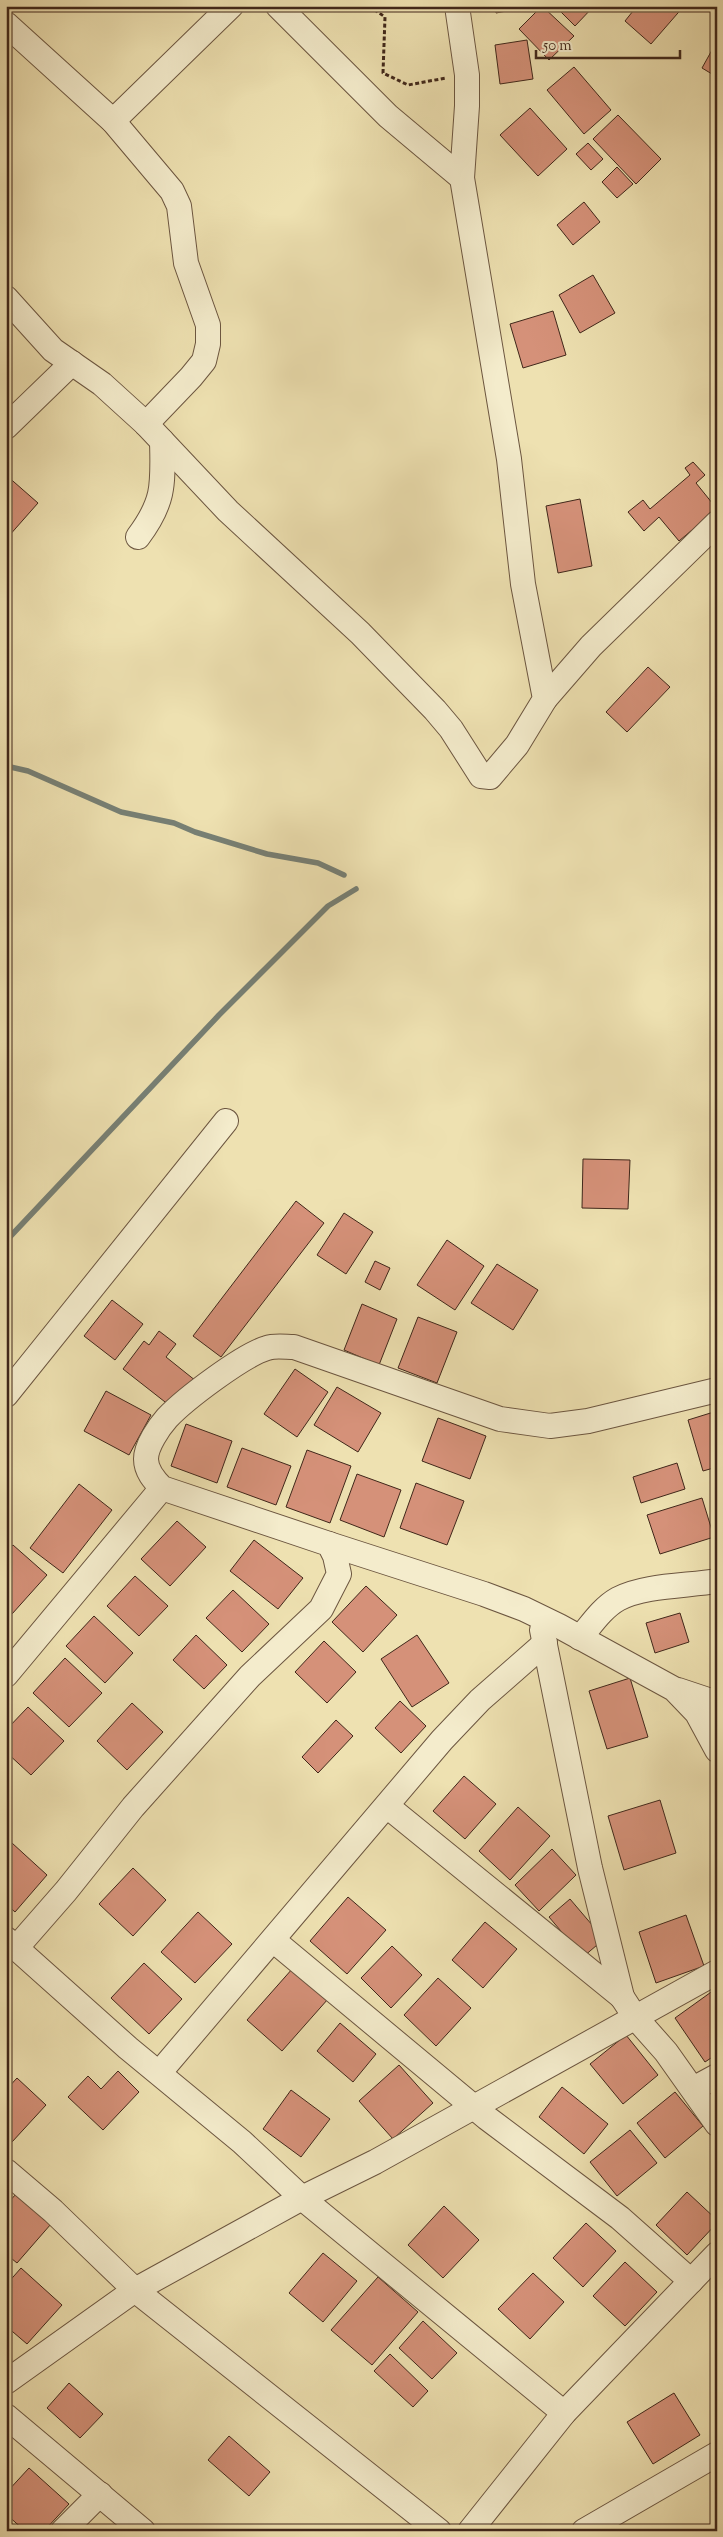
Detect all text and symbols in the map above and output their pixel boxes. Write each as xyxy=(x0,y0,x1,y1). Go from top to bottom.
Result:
scale bar xyxy=(536,28,679,60)
text: 50 m xyxy=(542,36,572,57)

